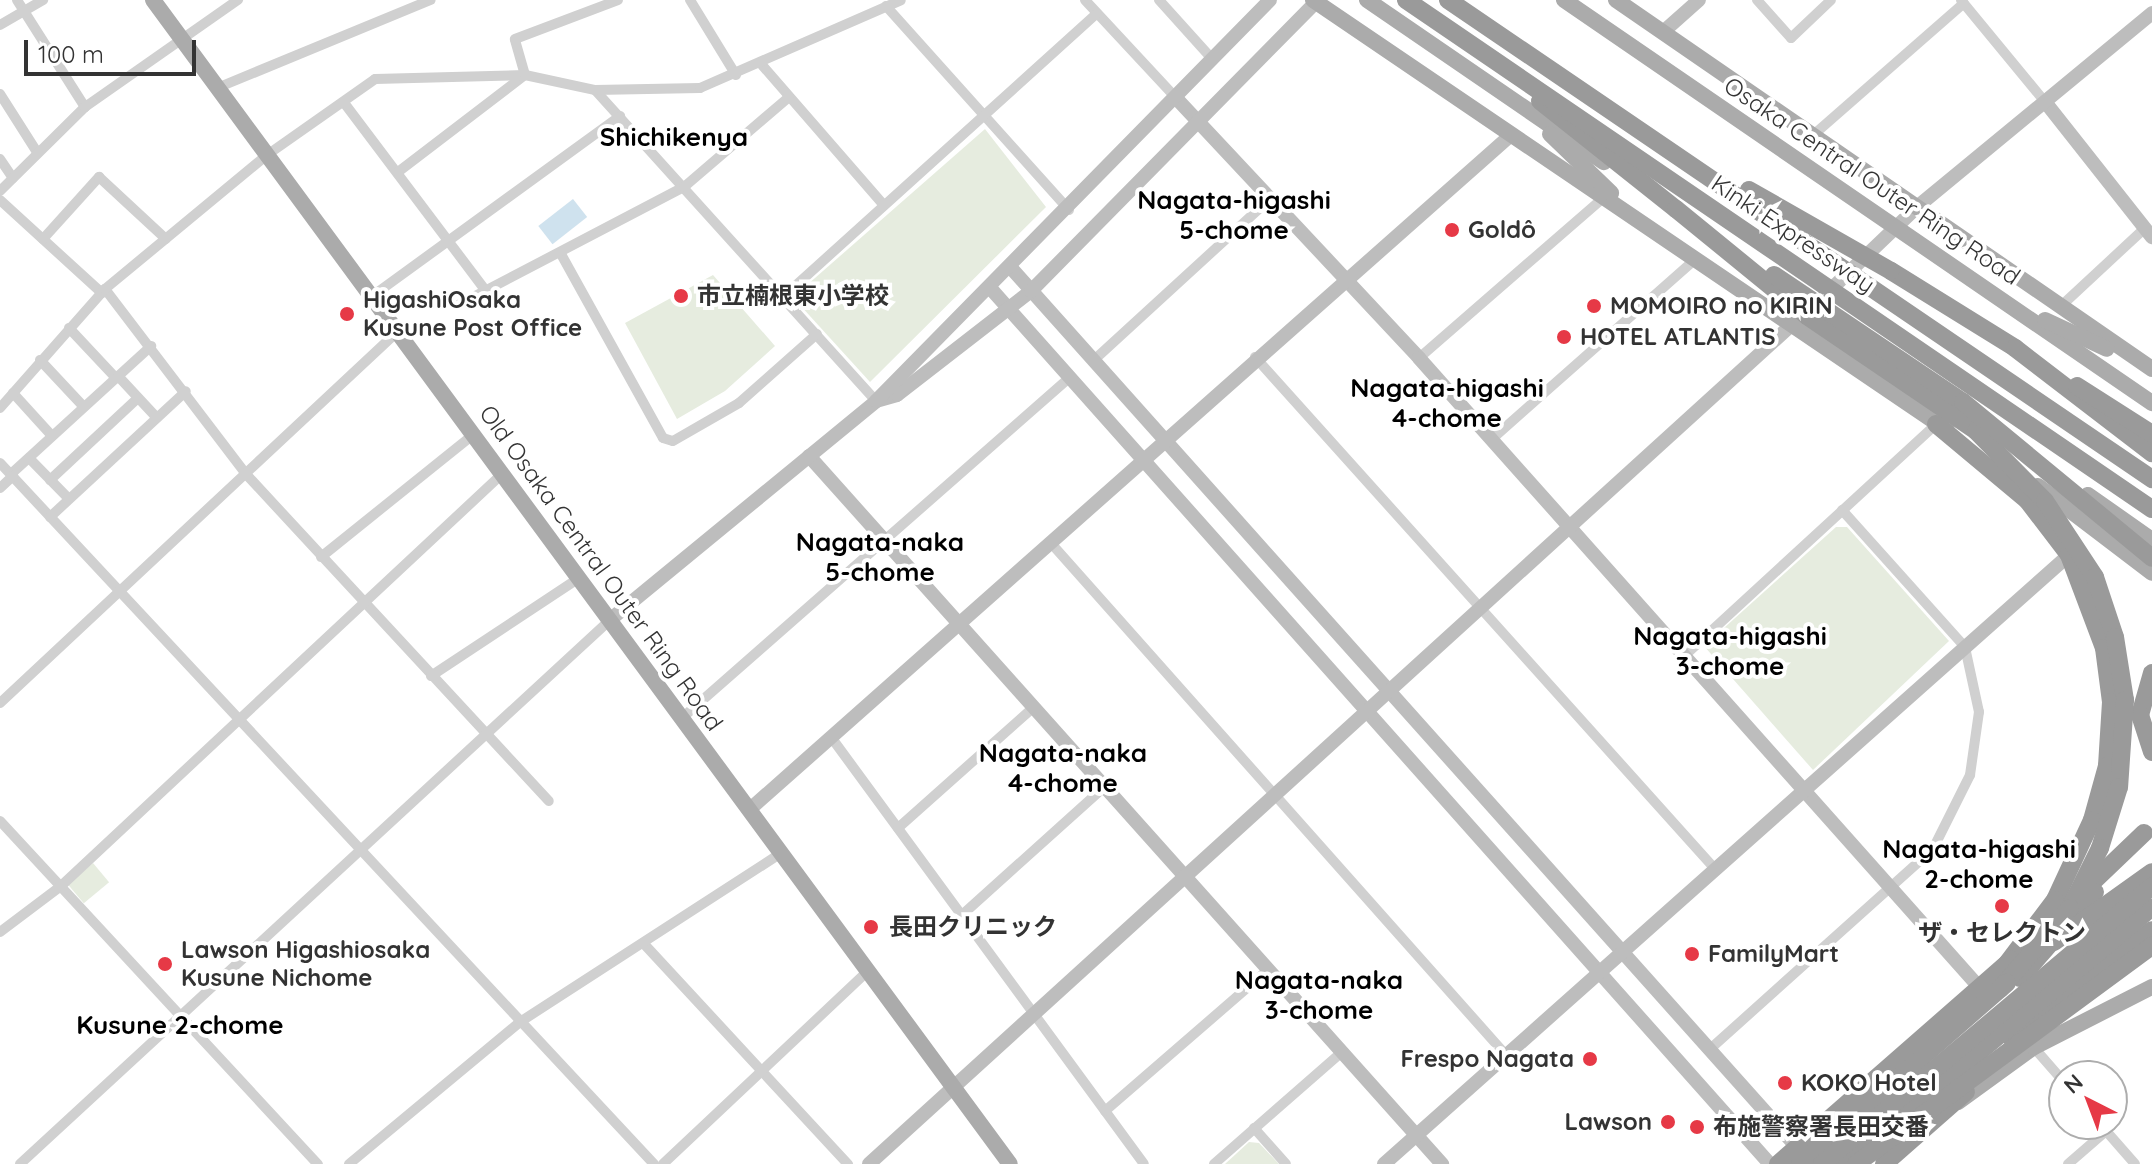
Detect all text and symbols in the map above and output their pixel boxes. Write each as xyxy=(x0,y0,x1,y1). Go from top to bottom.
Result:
scale bar xyxy=(28,24,200,74)
text: 100 m xyxy=(38,39,104,69)
street label: Osaka Central Outer Ring Road xyxy=(1719,71,2025,291)
district label: Shichikenya xyxy=(600,121,748,153)
street label: Kinki Expressway xyxy=(1706,169,1880,299)
district label: Nagata-higashi 5-chome xyxy=(1137,184,1331,246)
place label: Goldô xyxy=(1468,216,1536,244)
marker: Goldô xyxy=(1443,221,1461,239)
place label: 市立楠根東小学校 xyxy=(697,282,889,310)
place label: HigashiOsaka Kusune Post Office xyxy=(363,286,582,342)
marker: 市立楠根東小学校 xyxy=(672,287,690,305)
place label: MOMOIRO no KIRIN xyxy=(1610,292,1833,320)
marker: MOMOIRO no KIRIN xyxy=(1585,297,1603,315)
marker: HigashiOsaka Kusune Post Office xyxy=(338,305,356,323)
place label: HOTEL ATLANTIS xyxy=(1580,323,1776,351)
marker: HOTEL ATLANTIS xyxy=(1555,328,1573,346)
district label: Nagata-higashi 4-chome xyxy=(1350,372,1544,434)
street label: Old Osaka Central Outer Ring Road xyxy=(473,400,729,736)
district label: Nagata-naka 5-chome xyxy=(796,526,964,588)
district label: Nagata-higashi 3-chome xyxy=(1633,620,1827,682)
district label: Nagata-naka 4-chome xyxy=(979,737,1147,798)
district label: Nagata-higashi 2-chome xyxy=(1882,833,2076,894)
marker: ザ・セレクトン xyxy=(1993,897,2011,915)
place label: 長田クリニック xyxy=(889,913,1057,941)
marker: 長田クリニック xyxy=(860,916,882,938)
place label: ザ・セレクトン xyxy=(1918,919,2086,947)
place label: Lawson Higashiosaka Kusune Nichome xyxy=(181,936,430,992)
place label: FamilyMart xyxy=(1708,940,1839,968)
marker: FamilyMart xyxy=(1683,945,1701,963)
marker: Lawson Higashiosaka Kusune Nichome xyxy=(156,955,174,973)
district label: Nagata-naka 3-chome xyxy=(1235,964,1403,1026)
district label: Kusune 2-chome xyxy=(76,1009,284,1041)
place label: Frespo Nagata xyxy=(1400,1045,1574,1073)
marker: Frespo Nagata xyxy=(1581,1050,1599,1068)
north arrow xyxy=(2048,1060,2128,1140)
text: N xyxy=(2058,1068,2089,1099)
place label: KOKO Hotel xyxy=(1801,1069,1937,1097)
marker: KOKO Hotel xyxy=(1776,1074,1794,1092)
place label: Lawson xyxy=(1564,1108,1652,1136)
marker: Lawson xyxy=(1659,1113,1677,1131)
place label: 布施警察署長田交番 xyxy=(1713,1113,1929,1141)
marker: 布施警察署長田交番 xyxy=(1688,1118,1706,1136)

